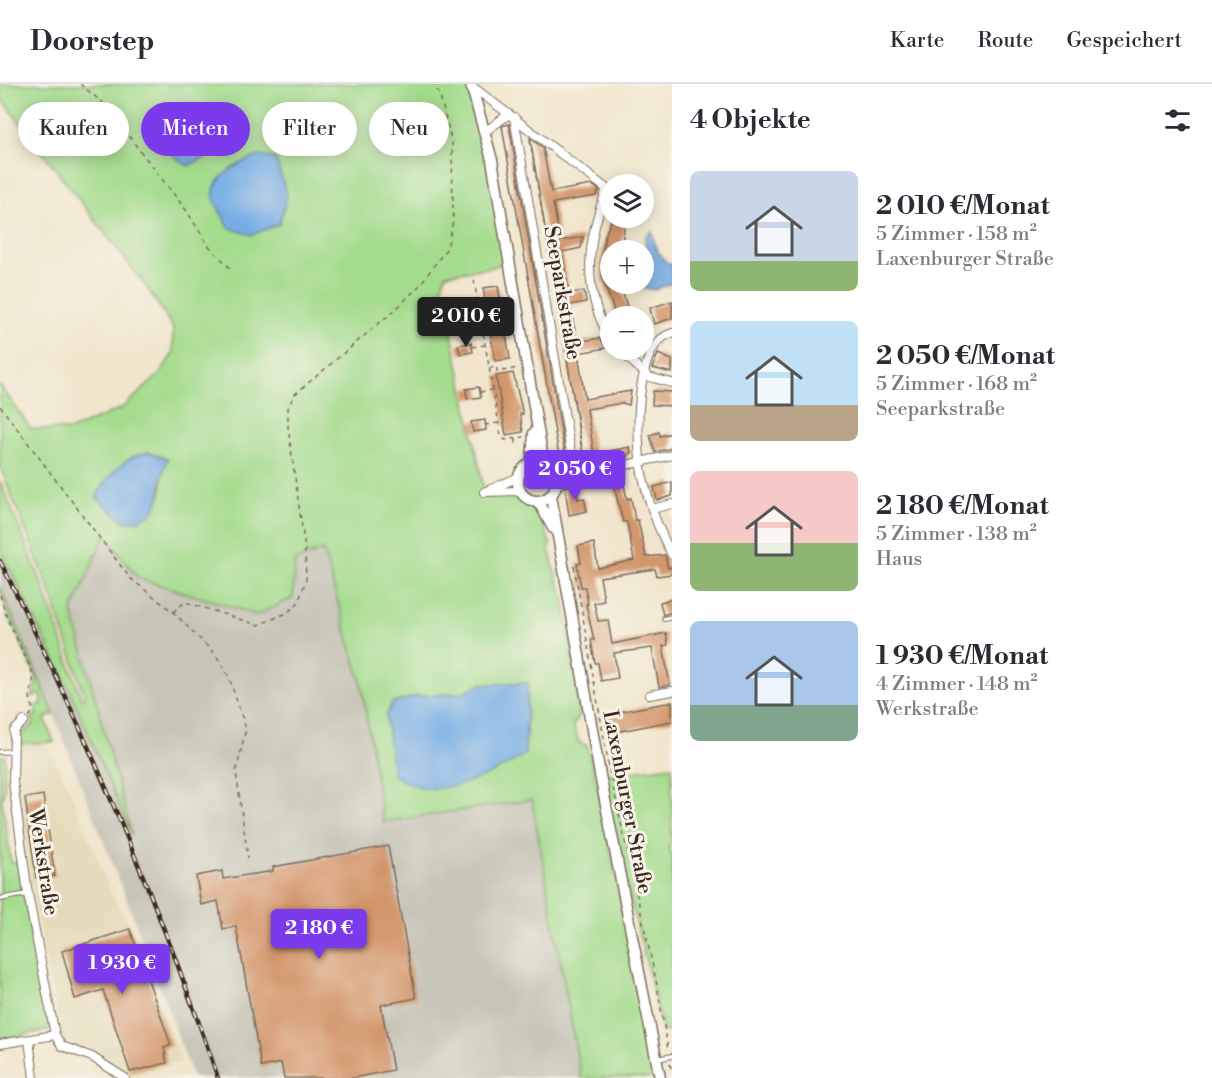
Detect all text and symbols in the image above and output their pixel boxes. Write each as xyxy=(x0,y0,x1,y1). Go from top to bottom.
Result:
text: Doorstep xyxy=(30,24,155,59)
text: Karte xyxy=(890,28,944,54)
text: Route xyxy=(977,28,1033,54)
text: Gespeichert xyxy=(1066,28,1182,54)
chip: Kaufen xyxy=(18,102,129,156)
chip: Mieten xyxy=(141,102,250,156)
chip: Filter xyxy=(262,102,357,156)
chip: Neu xyxy=(369,102,449,156)
text: 4 Objekte xyxy=(690,104,811,136)
icon: filters xyxy=(1161,104,1194,137)
map controls xyxy=(600,174,654,360)
button: layers xyxy=(600,174,654,228)
text: 2 010 €/Monat xyxy=(876,190,1050,222)
icon: home xyxy=(738,195,810,267)
text: 5 Zimmer · 158 m² xyxy=(876,222,1037,247)
street label: Seeparkstraße xyxy=(537,224,587,362)
button: + xyxy=(600,240,654,294)
text: Laxenburger Straße xyxy=(876,247,1054,272)
pin: 2 010 € xyxy=(411,297,521,348)
text: 2 010 € xyxy=(431,304,501,329)
button: − xyxy=(600,306,654,360)
text: 2 050 €/Monat xyxy=(876,340,1055,372)
icon: home xyxy=(738,345,810,417)
text: 5 Zimmer · 168 m² xyxy=(876,372,1037,397)
text: Seeparkstraße xyxy=(876,397,1005,422)
pin: 2 050 € xyxy=(520,450,630,501)
text: 2 050 € xyxy=(538,457,612,482)
text: 2 180 €/Monat xyxy=(876,490,1049,522)
icon: home xyxy=(738,495,810,567)
text: 5 Zimmer · 138 m² xyxy=(876,522,1037,547)
text: Haus xyxy=(876,547,922,572)
text: 1 930 €/Monat xyxy=(876,640,1048,672)
icon: home xyxy=(738,645,810,717)
text: 4 Zimmer · 148 m² xyxy=(876,672,1038,697)
text: Werkstraße xyxy=(876,697,979,722)
street label: Laxenburger Straße xyxy=(596,708,658,896)
street label: Werkstraße xyxy=(22,806,64,917)
pin: 2 180 € xyxy=(264,909,374,960)
text: 2 180 € xyxy=(285,916,353,941)
pin: 1 930 € xyxy=(67,944,177,995)
text: 1 930 € xyxy=(88,951,156,976)

